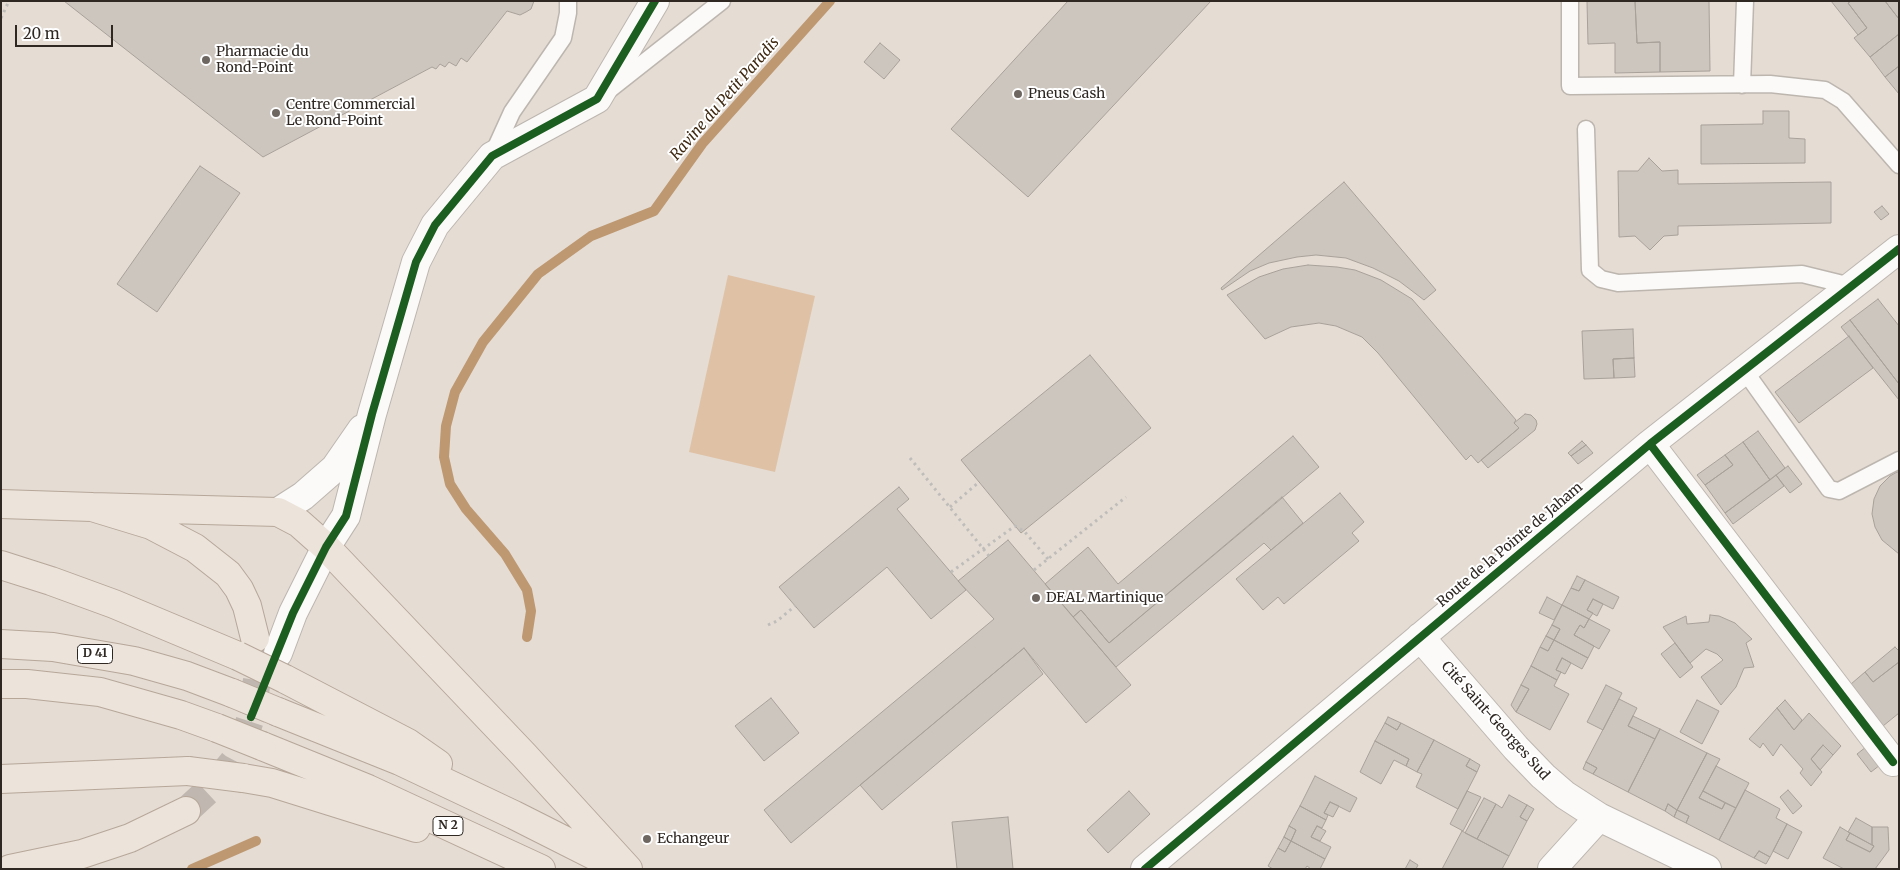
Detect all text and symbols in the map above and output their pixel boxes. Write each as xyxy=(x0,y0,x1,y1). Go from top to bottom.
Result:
scale bar xyxy=(18,15,115,47)
text: 20 m xyxy=(23,24,60,43)
water label: Ravine du Petit Paradis xyxy=(667,34,783,164)
place label: Pharmacie du Rond-Point xyxy=(216,44,309,76)
marker: Pharmacie du Rond-Point xyxy=(200,54,212,66)
place label: Pneus Cash xyxy=(1028,86,1105,102)
marker: Pneus Cash xyxy=(1012,88,1024,100)
place label: Centre Commercial Le Rond-Point xyxy=(286,97,415,130)
marker: Centre Commercial Le Rond-Point xyxy=(270,107,282,119)
street label: Route de la Pointe de Jaham xyxy=(1434,479,1586,611)
place label: DEAL Martinique xyxy=(1046,590,1163,606)
marker: DEAL Martinique xyxy=(1030,592,1042,604)
road number: D 41 xyxy=(78,644,112,664)
street label: Cité Saint-Georges Sud xyxy=(1437,658,1553,784)
road number: N 2 xyxy=(433,816,463,836)
place label: Echangeur xyxy=(657,831,729,847)
marker: Echangeur xyxy=(641,833,653,845)

